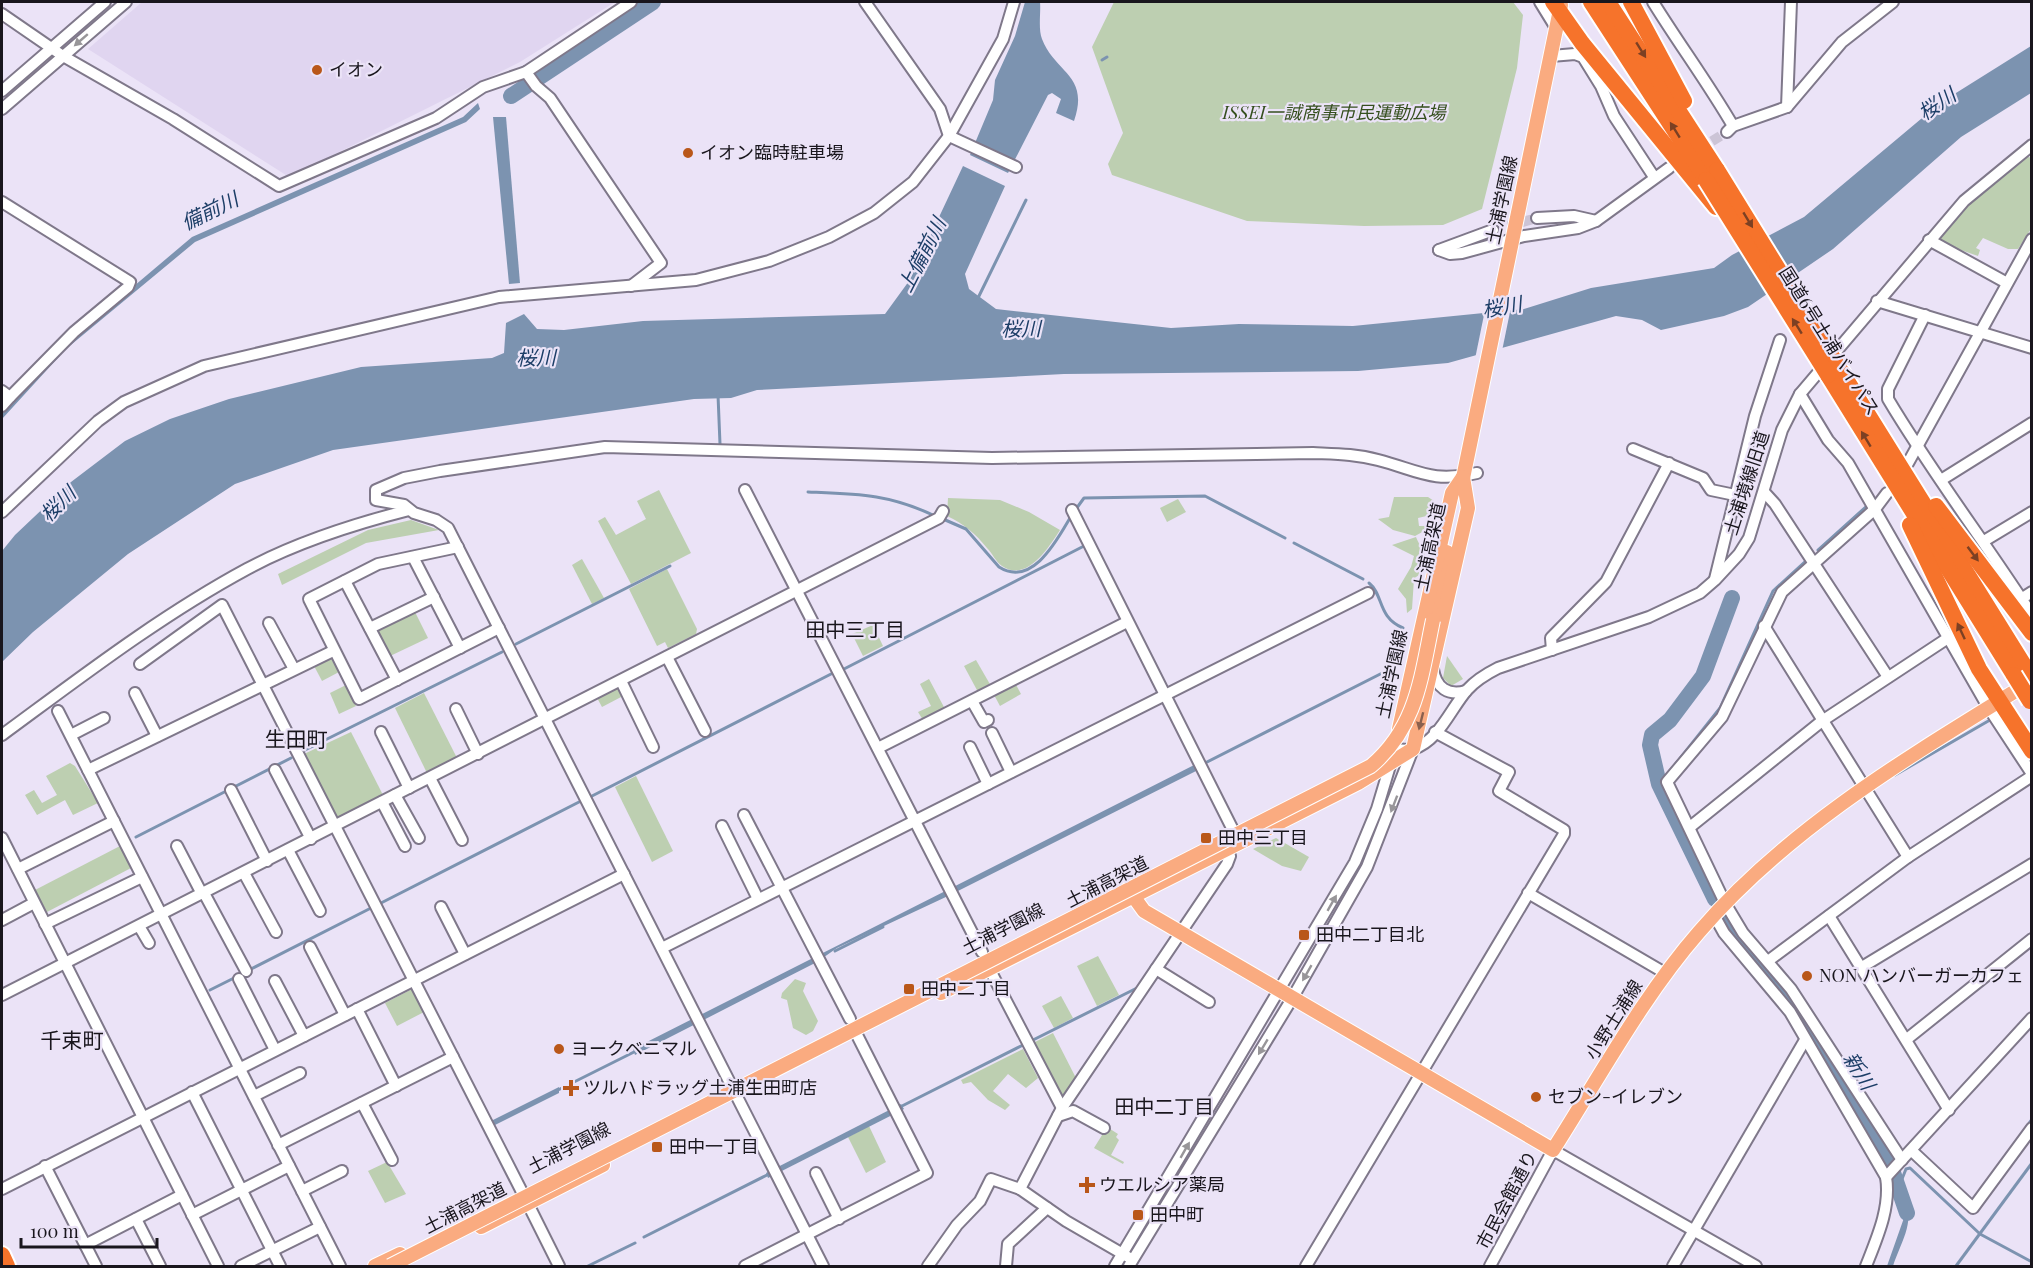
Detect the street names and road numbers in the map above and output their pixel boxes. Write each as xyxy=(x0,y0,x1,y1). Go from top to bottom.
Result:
street label: 土浦学園線 xyxy=(1480,153,1522,246)
street label: 国道6号土浦バイパス xyxy=(1774,262,1885,419)
street label: 土浦境線旧道 xyxy=(1718,428,1774,538)
street label: 土浦高架道 xyxy=(1408,500,1450,593)
street label: 土浦学園線 xyxy=(1370,627,1412,720)
street label: 土浦高架道 xyxy=(1061,850,1152,912)
street label: 土浦学園線 xyxy=(957,897,1048,959)
street label: 小野土浦線 xyxy=(1579,975,1647,1064)
street label: 土浦学園線 xyxy=(523,1116,614,1178)
street label: 市民会館通り xyxy=(1470,1146,1542,1253)
street label: 土浦高架道 xyxy=(419,1176,510,1238)

